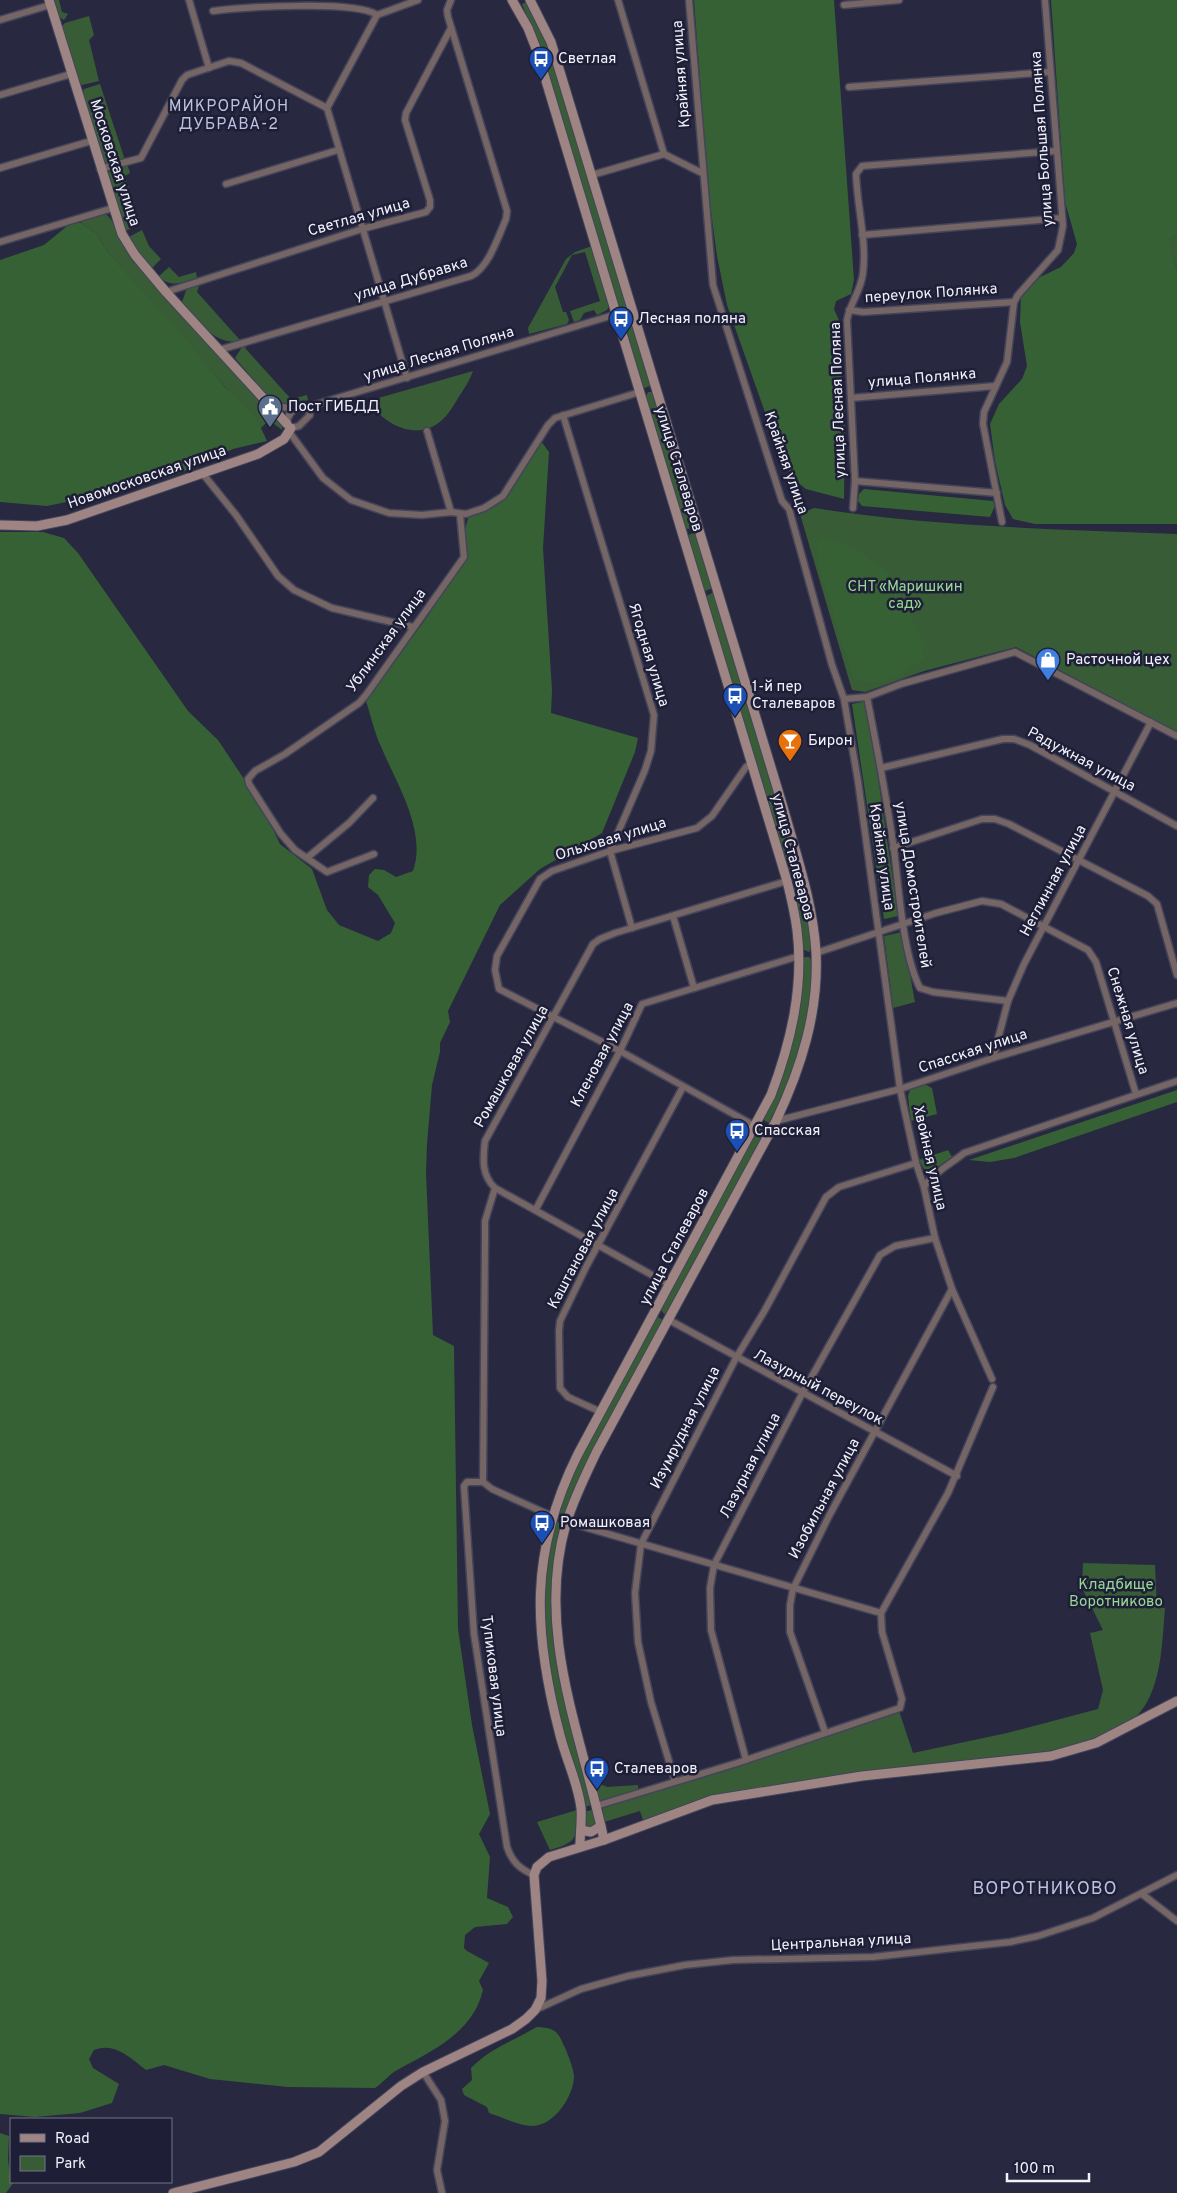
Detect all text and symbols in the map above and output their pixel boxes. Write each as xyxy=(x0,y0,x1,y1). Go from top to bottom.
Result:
street label: Крайняя улица xyxy=(669,20,695,128)
bus stop icon: Светлая xyxy=(528,46,554,80)
place label: Светлая xyxy=(558,50,617,69)
street label: улица Большая Полянка xyxy=(1027,51,1059,227)
district label: МИКРОРАЙОН ДУБРАВА-2 xyxy=(169,95,289,135)
street label: Московская улица xyxy=(84,97,144,229)
street label: Светлая улица xyxy=(306,194,412,242)
street label: улица Дубравка xyxy=(352,254,470,306)
street label: переулок Полянка xyxy=(864,280,998,308)
bus stop icon: Лесная поляна xyxy=(608,306,634,340)
place label: Лесная поляна xyxy=(638,310,746,329)
street label: улица Лесная Поляна xyxy=(827,322,851,478)
street label: улица Лесная Поляна xyxy=(362,323,516,387)
street label: улица Полянка xyxy=(867,365,977,393)
public building icon: Пост ГИБДД xyxy=(257,394,283,428)
place label: Пост ГИБДД xyxy=(288,398,380,417)
street label: улица Сталеваров xyxy=(650,404,706,534)
street label: Крайняя улица xyxy=(758,409,812,517)
street label: Новомосковская улица xyxy=(65,442,229,514)
park label: СНТ «Маришкин сад» xyxy=(847,578,963,614)
street label: Ублинская улица xyxy=(343,585,431,697)
street label: Ягодная улица xyxy=(623,601,673,709)
shop icon: Расточной цех xyxy=(1035,647,1061,681)
place label: Расточной цех xyxy=(1066,651,1170,670)
place label: 1-й пер Сталеваров xyxy=(752,678,836,714)
bus stop icon: 1-й пер Сталеваров xyxy=(722,683,748,717)
street label: Радужная улица xyxy=(1024,723,1138,797)
bar icon: Бирон xyxy=(777,728,803,762)
place label: Бирон xyxy=(808,732,853,751)
street label: улица Сталеваров xyxy=(766,792,818,922)
street label: улица Домостроителей xyxy=(889,800,935,970)
street label: Крайняя улица xyxy=(864,802,898,912)
street label: Ольховая улица xyxy=(553,814,669,866)
street label: Неглинная улица xyxy=(1017,822,1091,940)
street label: Снежная улица xyxy=(1102,965,1152,1077)
street label: Кленовая улица xyxy=(567,999,639,1111)
street label: Ромашковая улица xyxy=(471,1003,553,1131)
street label: Спасская улица xyxy=(916,1025,1030,1079)
street label: Хвойная улица xyxy=(908,1104,950,1212)
bus stop icon: Спасская xyxy=(724,1118,750,1152)
place label: Спасская xyxy=(754,1122,821,1141)
street label: Каштановая улица xyxy=(544,1185,624,1313)
street label: улица Сталеваров xyxy=(636,1185,714,1309)
street label: Лазурный переулок xyxy=(750,1346,886,1430)
street label: Изумрудная улица xyxy=(647,1364,725,1492)
street label: Лазурная улица xyxy=(716,1410,786,1522)
street label: Изобильная улица xyxy=(785,1436,865,1562)
bus stop icon: Ромашковая xyxy=(529,1510,555,1544)
place label: Ромашковая xyxy=(560,1514,650,1533)
park label: Кладбище Воротниково xyxy=(1069,1576,1163,1612)
street label: Тупиковая улица xyxy=(476,1614,510,1738)
bus stop icon: Сталеваров xyxy=(584,1756,610,1790)
place label: Сталеваров xyxy=(614,1760,698,1779)
district label: ВОРОТНИКОВО xyxy=(972,1878,1118,1901)
street label: Центральная улица xyxy=(770,1930,912,1956)
legend xyxy=(10,2118,172,2183)
text: Road xyxy=(55,2130,90,2149)
scale bar xyxy=(1007,2150,1090,2182)
text: Park xyxy=(55,2155,86,2174)
text: 100 m xyxy=(1014,2160,1055,2179)

